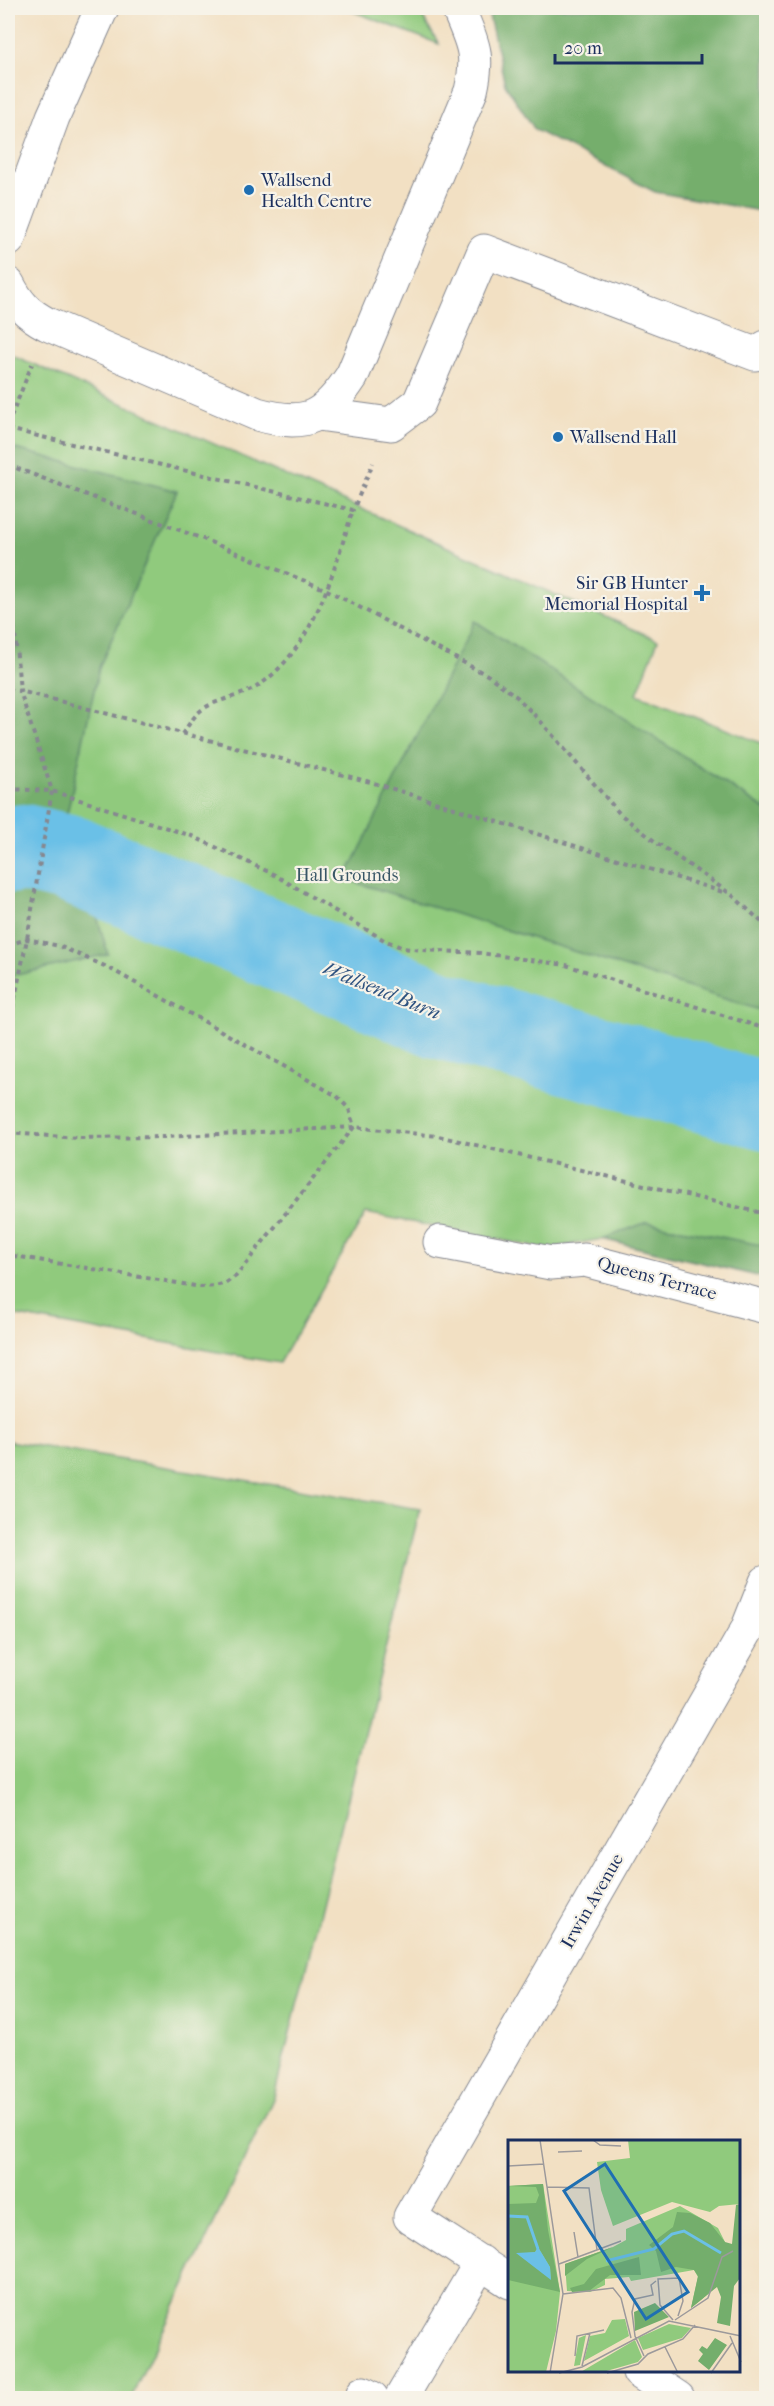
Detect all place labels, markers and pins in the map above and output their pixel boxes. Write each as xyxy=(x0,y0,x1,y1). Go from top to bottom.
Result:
place label: Wallsend Health Centre xyxy=(260,170,372,212)
marker: Wallsend Health Centre xyxy=(242,183,256,197)
place label: Wallsend Hall xyxy=(569,427,677,448)
marker: Wallsend Hall xyxy=(551,430,565,444)
place label: Sir GB Hunter Memorial Hospital xyxy=(544,573,688,615)
marker: Sir GB Hunter Memorial Hospital xyxy=(693,584,711,602)

